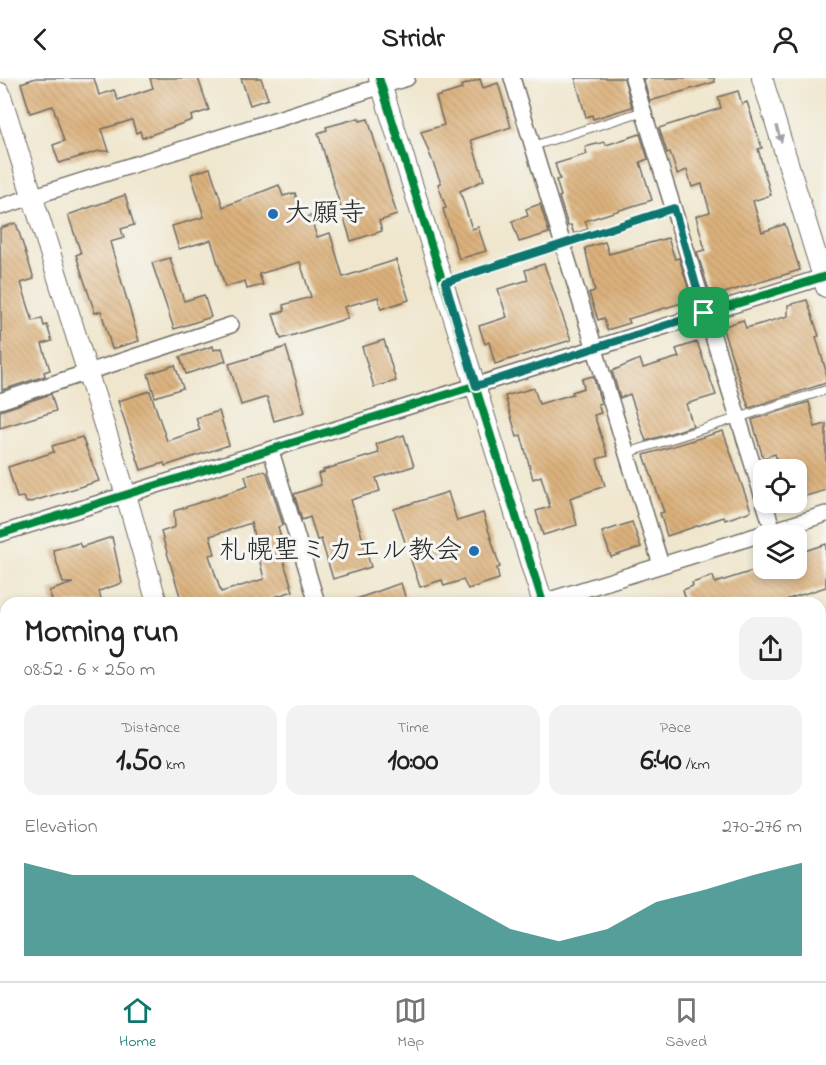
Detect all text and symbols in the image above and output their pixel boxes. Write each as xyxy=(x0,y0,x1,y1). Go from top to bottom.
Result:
text: Stridr xyxy=(381,20,445,59)
icon: back xyxy=(24,23,57,56)
icon: person xyxy=(769,23,802,56)
one-way arrow xyxy=(775,125,784,143)
place label: 大願寺 xyxy=(285,195,366,234)
marker: 大願寺 xyxy=(266,207,280,221)
pin xyxy=(678,287,729,338)
icon: arrive xyxy=(687,296,720,329)
map controls xyxy=(753,459,807,579)
button: locate xyxy=(753,459,807,513)
button: layers xyxy=(753,525,807,579)
place label: 札幌聖ミカエル教会 xyxy=(219,532,462,571)
marker: 札幌聖ミカエル教会 xyxy=(467,544,481,558)
text: Morning run xyxy=(24,609,178,657)
button: share xyxy=(739,617,802,680)
text: 08:52 · 6 × 250 m xyxy=(24,656,155,685)
text: Distance xyxy=(121,716,180,740)
text: Time xyxy=(397,716,429,740)
text: Pace xyxy=(660,716,691,740)
text: 1.50 xyxy=(116,740,162,784)
text: 10:00 xyxy=(388,740,438,784)
text: 6:40 xyxy=(641,740,682,784)
text: km xyxy=(162,753,185,777)
text: /km xyxy=(682,753,710,777)
text: Elevation xyxy=(24,813,98,842)
text: 270–276 m xyxy=(722,813,802,842)
tab: Home xyxy=(119,994,156,1054)
tab: Map xyxy=(394,994,427,1054)
tab: Saved xyxy=(665,994,707,1054)

